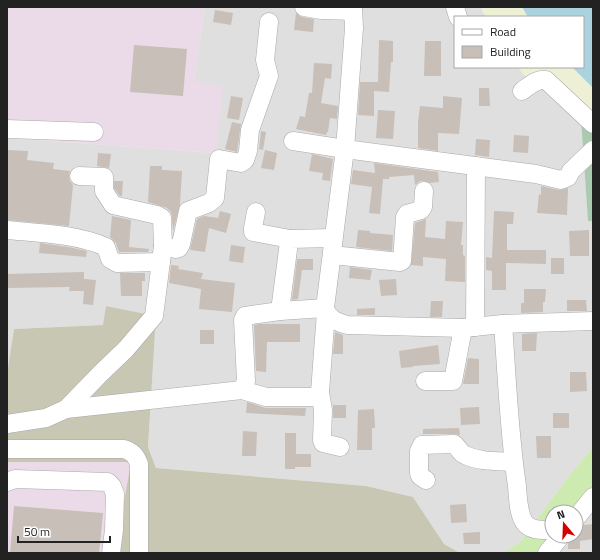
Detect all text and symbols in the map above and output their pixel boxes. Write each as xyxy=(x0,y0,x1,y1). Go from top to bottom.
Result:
legend xyxy=(454,16,584,68)
text: Road xyxy=(490,22,516,41)
text: Building xyxy=(490,42,531,61)
north arrow xyxy=(544,504,584,544)
text: N xyxy=(555,506,567,523)
scale bar xyxy=(18,518,110,544)
text: 50 m xyxy=(24,522,50,541)

